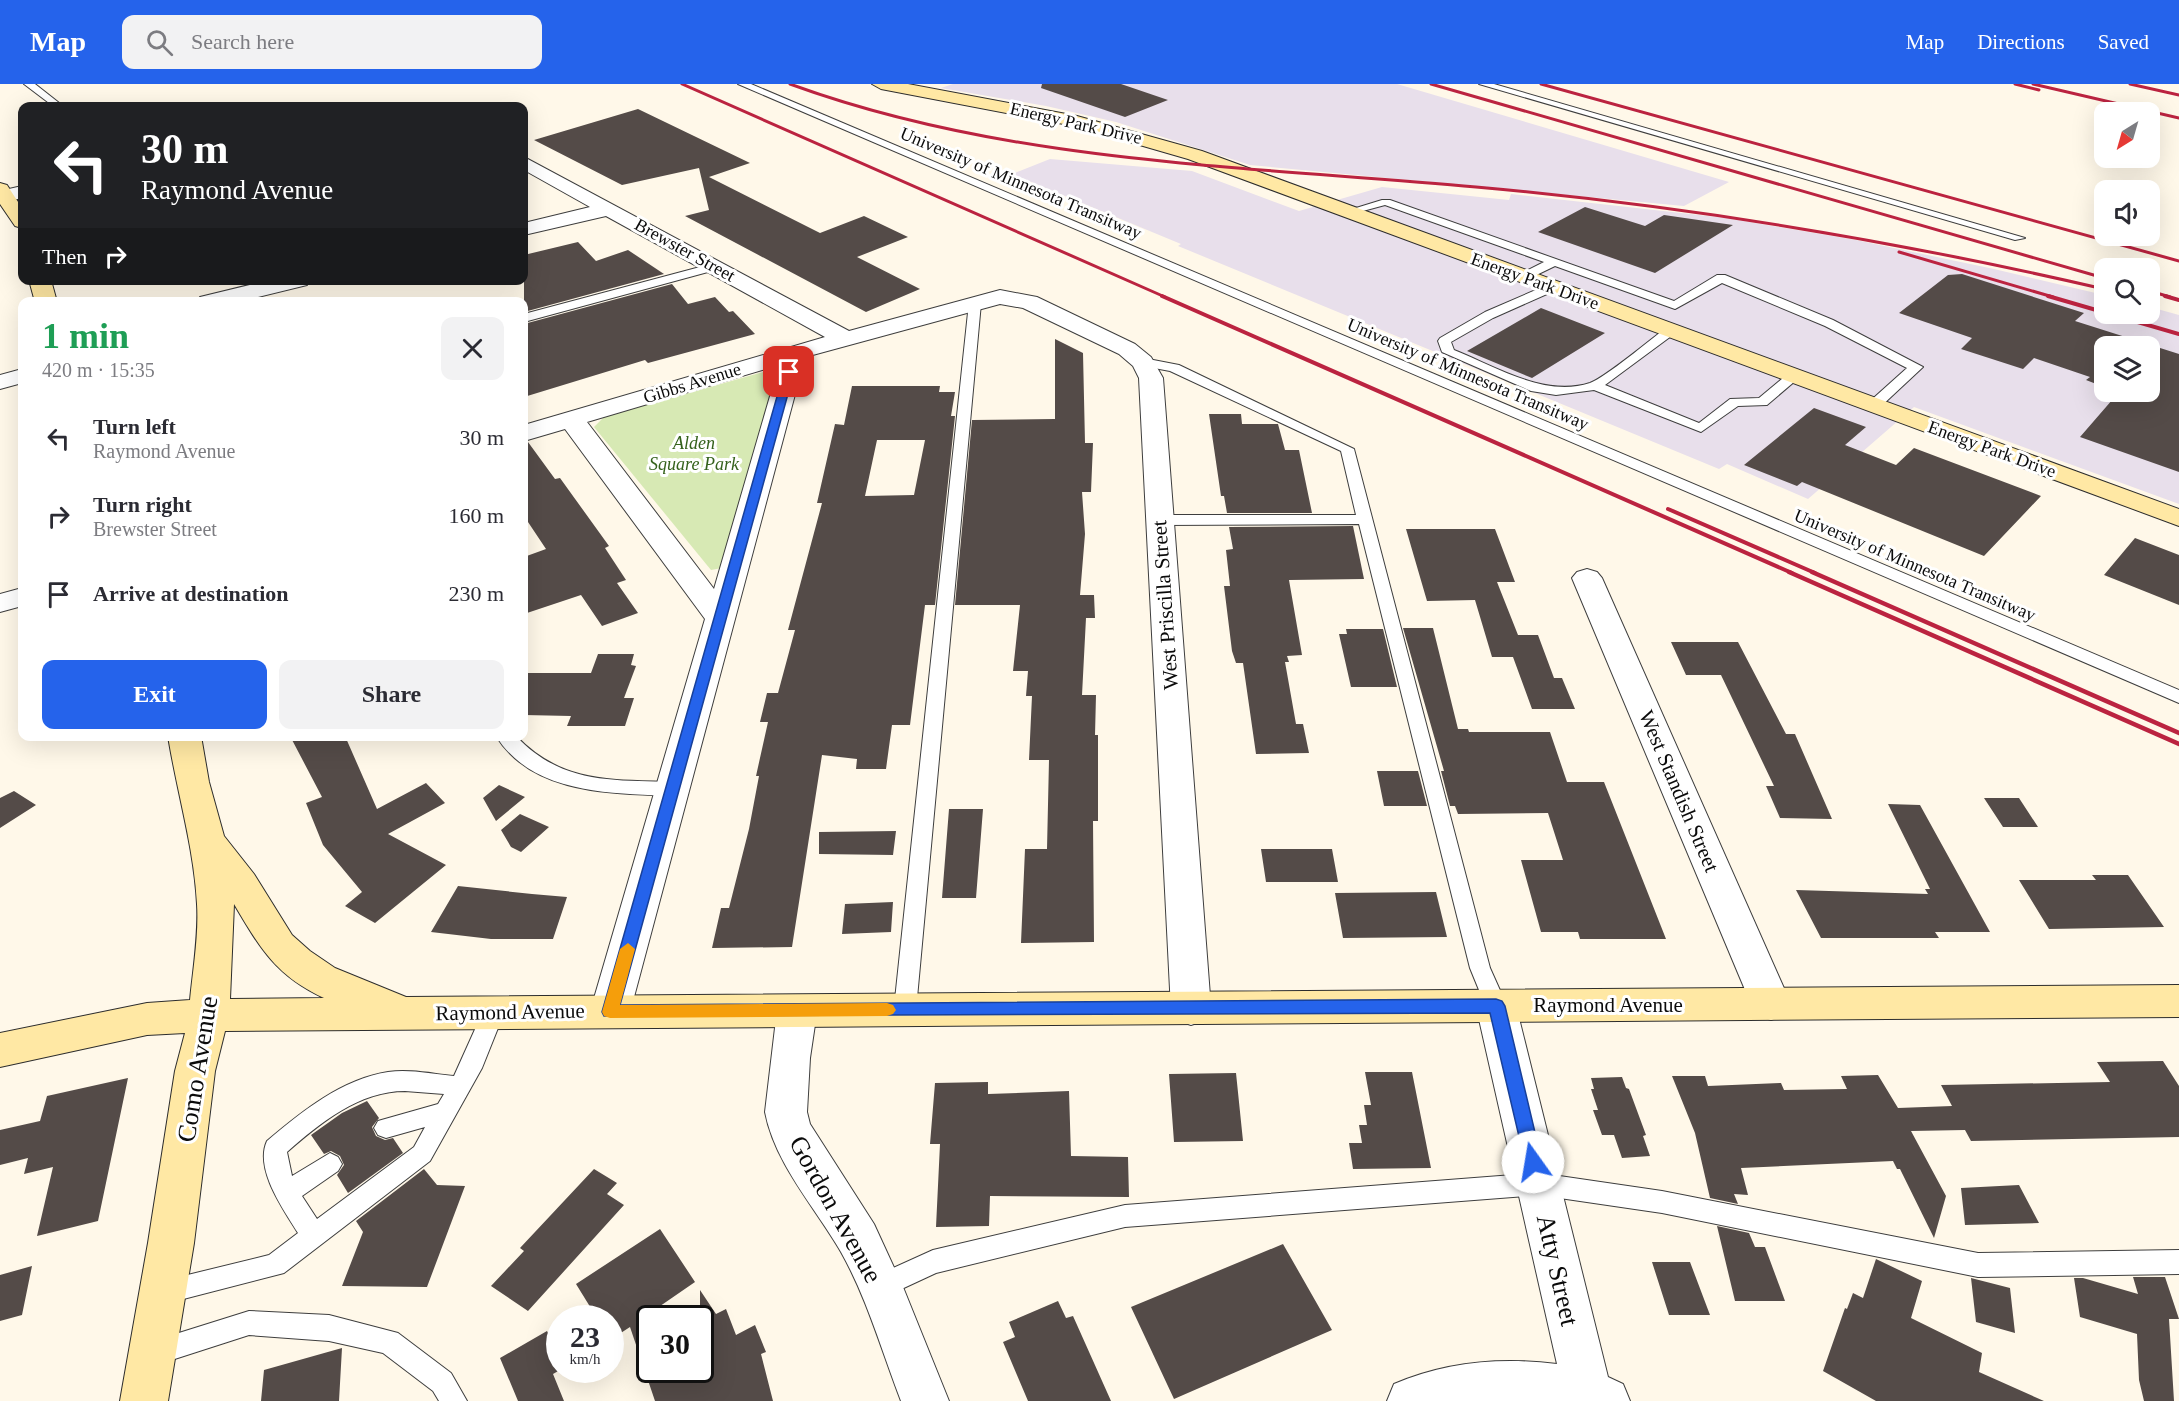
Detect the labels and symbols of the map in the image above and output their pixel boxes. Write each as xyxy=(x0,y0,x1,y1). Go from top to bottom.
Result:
street label: Energy Park Drive xyxy=(1008,98,1144,148)
north arrow xyxy=(2094,102,2160,168)
street label: University of Minnesota Transitway xyxy=(897,123,1145,243)
street label: Brewster Street xyxy=(631,214,739,286)
street label: Energy Park Drive xyxy=(1468,249,1602,313)
street label: University of Minnesota Transitway xyxy=(1344,314,1592,434)
pin xyxy=(763,346,814,397)
street label: Gibbs Avenue xyxy=(641,359,743,407)
street label: Energy Park Drive xyxy=(1925,417,2059,481)
park label: Alden Square Park xyxy=(649,433,740,474)
street label: University of Minnesota Transitway xyxy=(1791,505,2039,625)
street label: West Priscilla Street xyxy=(1147,519,1183,691)
street label: West Standish Street xyxy=(1634,707,1724,876)
street label: Raymond Avenue xyxy=(1533,993,1683,1017)
street label: Como Avenue xyxy=(172,994,223,1144)
street label: Raymond Avenue xyxy=(435,999,585,1025)
position arrow xyxy=(1501,1130,1565,1194)
street label: Gordon Avenue xyxy=(783,1131,888,1288)
street label: Atty Street xyxy=(1531,1212,1585,1329)
speed limit sign: 30 xyxy=(636,1305,714,1383)

